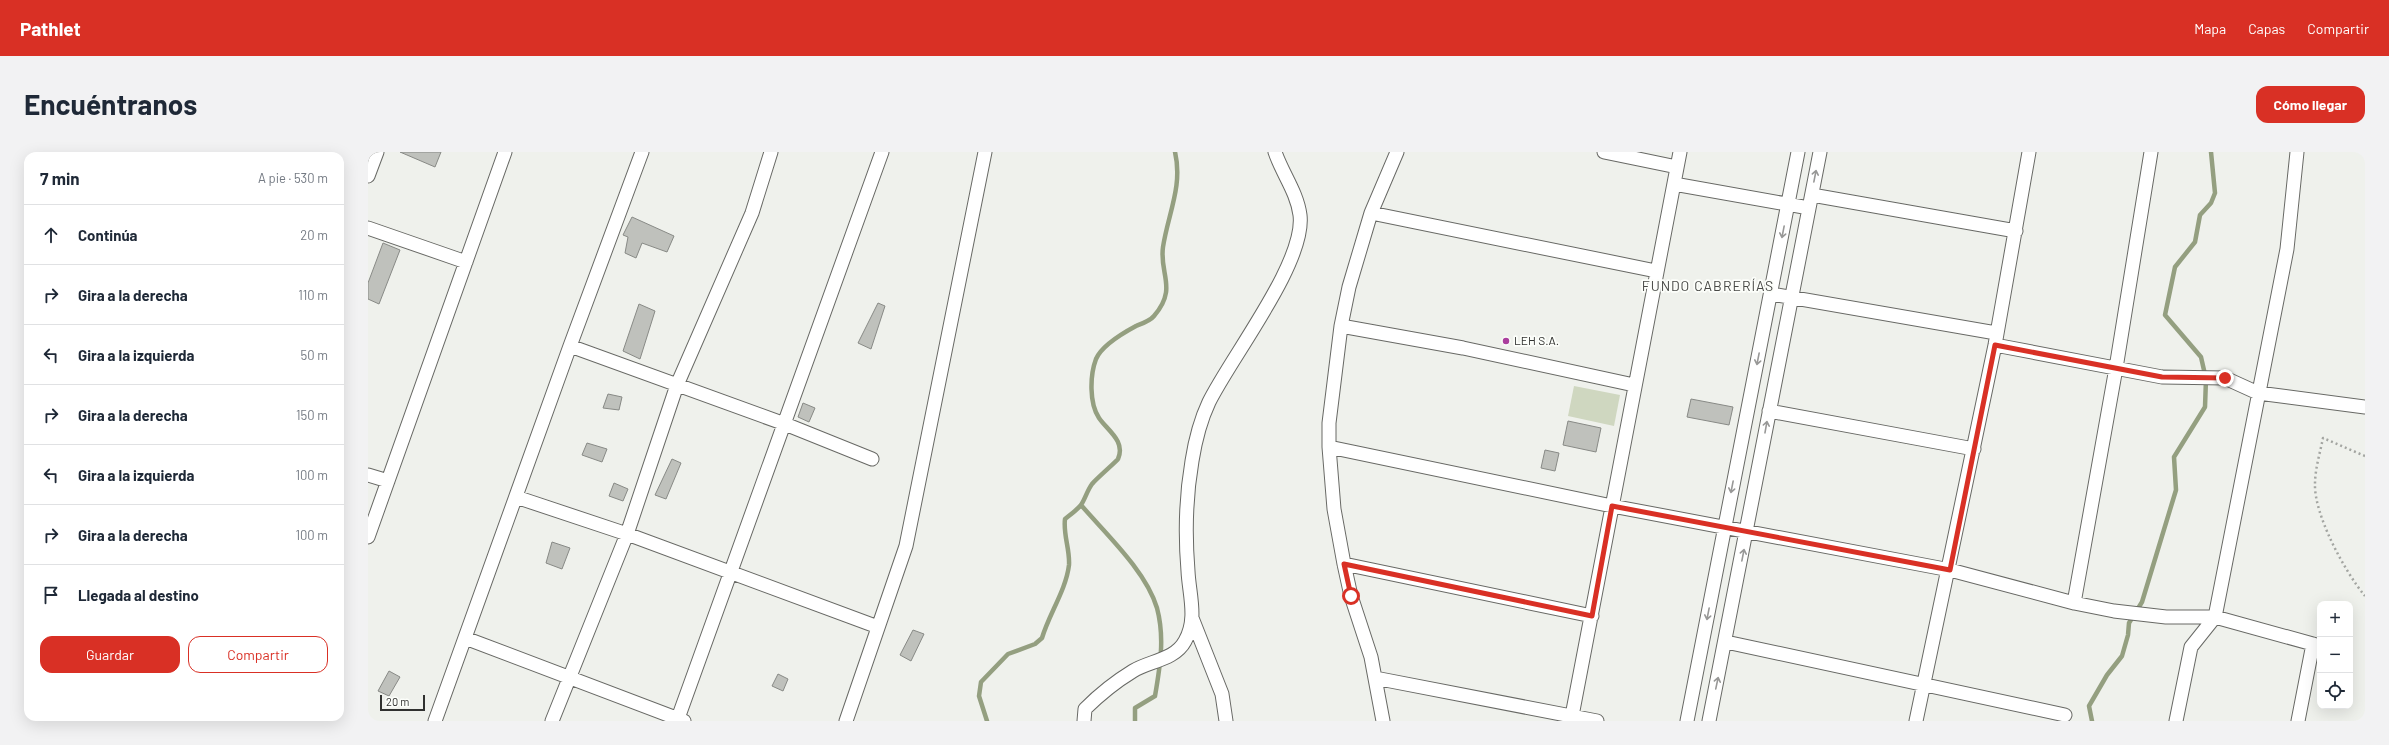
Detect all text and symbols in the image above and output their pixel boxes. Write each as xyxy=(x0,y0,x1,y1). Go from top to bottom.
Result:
text: Pathlet xyxy=(20,17,81,40)
text: Mapa xyxy=(2194,20,2226,37)
text: Capas xyxy=(2248,20,2285,37)
text: Compartir xyxy=(2307,20,2369,37)
button: Cómo llegar xyxy=(2256,86,2365,123)
text: Encuéntranos xyxy=(24,87,197,121)
text: 7 min xyxy=(40,168,80,188)
text: A pie · 530 m xyxy=(258,170,328,186)
one-way arrow xyxy=(1812,170,1820,183)
icon: ahead xyxy=(40,224,62,246)
one-way arrow xyxy=(1779,225,1787,238)
text: Continúa xyxy=(78,226,138,244)
text: 20 m xyxy=(300,227,328,243)
district label: FUNDO CABRERÍAS xyxy=(1642,277,1774,294)
icon: right xyxy=(40,284,62,306)
text: Gira a la derecha xyxy=(78,286,188,304)
text: 110 m xyxy=(298,287,328,303)
place label: LEH S.A. xyxy=(1514,333,1559,347)
marker: LEH S.A. xyxy=(1501,336,1511,346)
icon: left xyxy=(40,344,62,366)
text: Gira a la izquierda xyxy=(78,346,194,364)
text: 50 m xyxy=(301,347,328,363)
one-way arrow xyxy=(1753,352,1761,365)
route end xyxy=(2216,369,2234,387)
icon: right xyxy=(40,404,62,426)
text: Gira a la derecha xyxy=(78,406,188,424)
text: 150 m xyxy=(296,407,328,423)
one-way arrow xyxy=(1762,421,1770,434)
icon: left xyxy=(40,464,62,486)
text: Gira a la izquierda xyxy=(78,466,194,484)
text: 100 m xyxy=(295,467,328,483)
one-way arrow xyxy=(1728,480,1736,493)
icon: right xyxy=(40,524,62,546)
text: Gira a la derecha xyxy=(78,526,188,544)
text: 100 m xyxy=(295,527,328,543)
one-way arrow xyxy=(1739,549,1747,562)
icon: arrive xyxy=(40,584,62,606)
text: Llegada al destino xyxy=(78,586,199,604)
route start xyxy=(1342,587,1360,605)
map controls xyxy=(2317,601,2353,709)
button: + xyxy=(2317,601,2353,637)
one-way arrow xyxy=(1703,607,1711,620)
button: Guardar xyxy=(40,636,180,673)
button: Compartir xyxy=(188,636,328,673)
button: − xyxy=(2317,637,2353,673)
button: locate xyxy=(2317,673,2353,709)
one-way arrow xyxy=(1714,677,1722,690)
scale bar xyxy=(380,693,425,712)
text: 20 m xyxy=(386,695,409,708)

